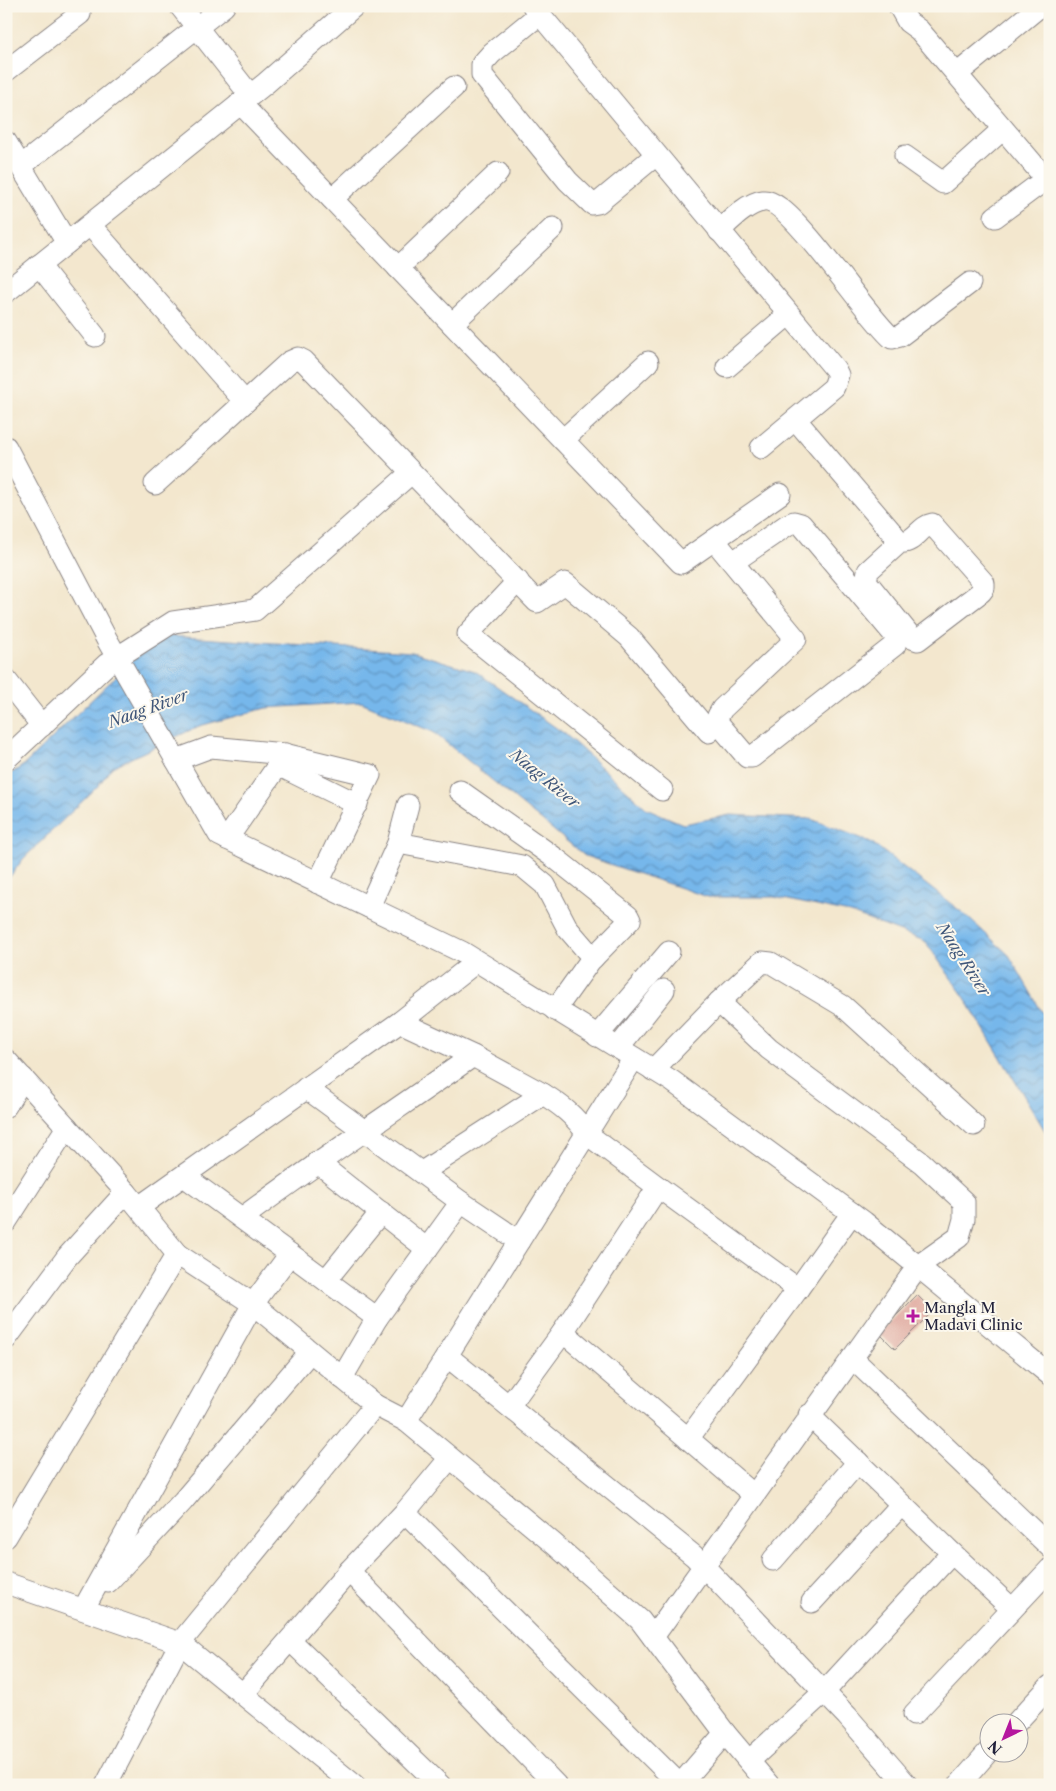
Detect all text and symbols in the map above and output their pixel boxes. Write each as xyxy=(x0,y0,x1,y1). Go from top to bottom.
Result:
water label: Naag River xyxy=(103,684,192,732)
water label: Naag River xyxy=(504,742,585,813)
water label: Naag River xyxy=(932,917,996,1001)
place label: Mangla M Madavi Clinic xyxy=(924,1298,1023,1334)
marker: Mangla M Madavi Clinic xyxy=(906,1309,920,1323)
north arrow xyxy=(978,1714,1028,1764)
text: N xyxy=(985,1737,1006,1758)

